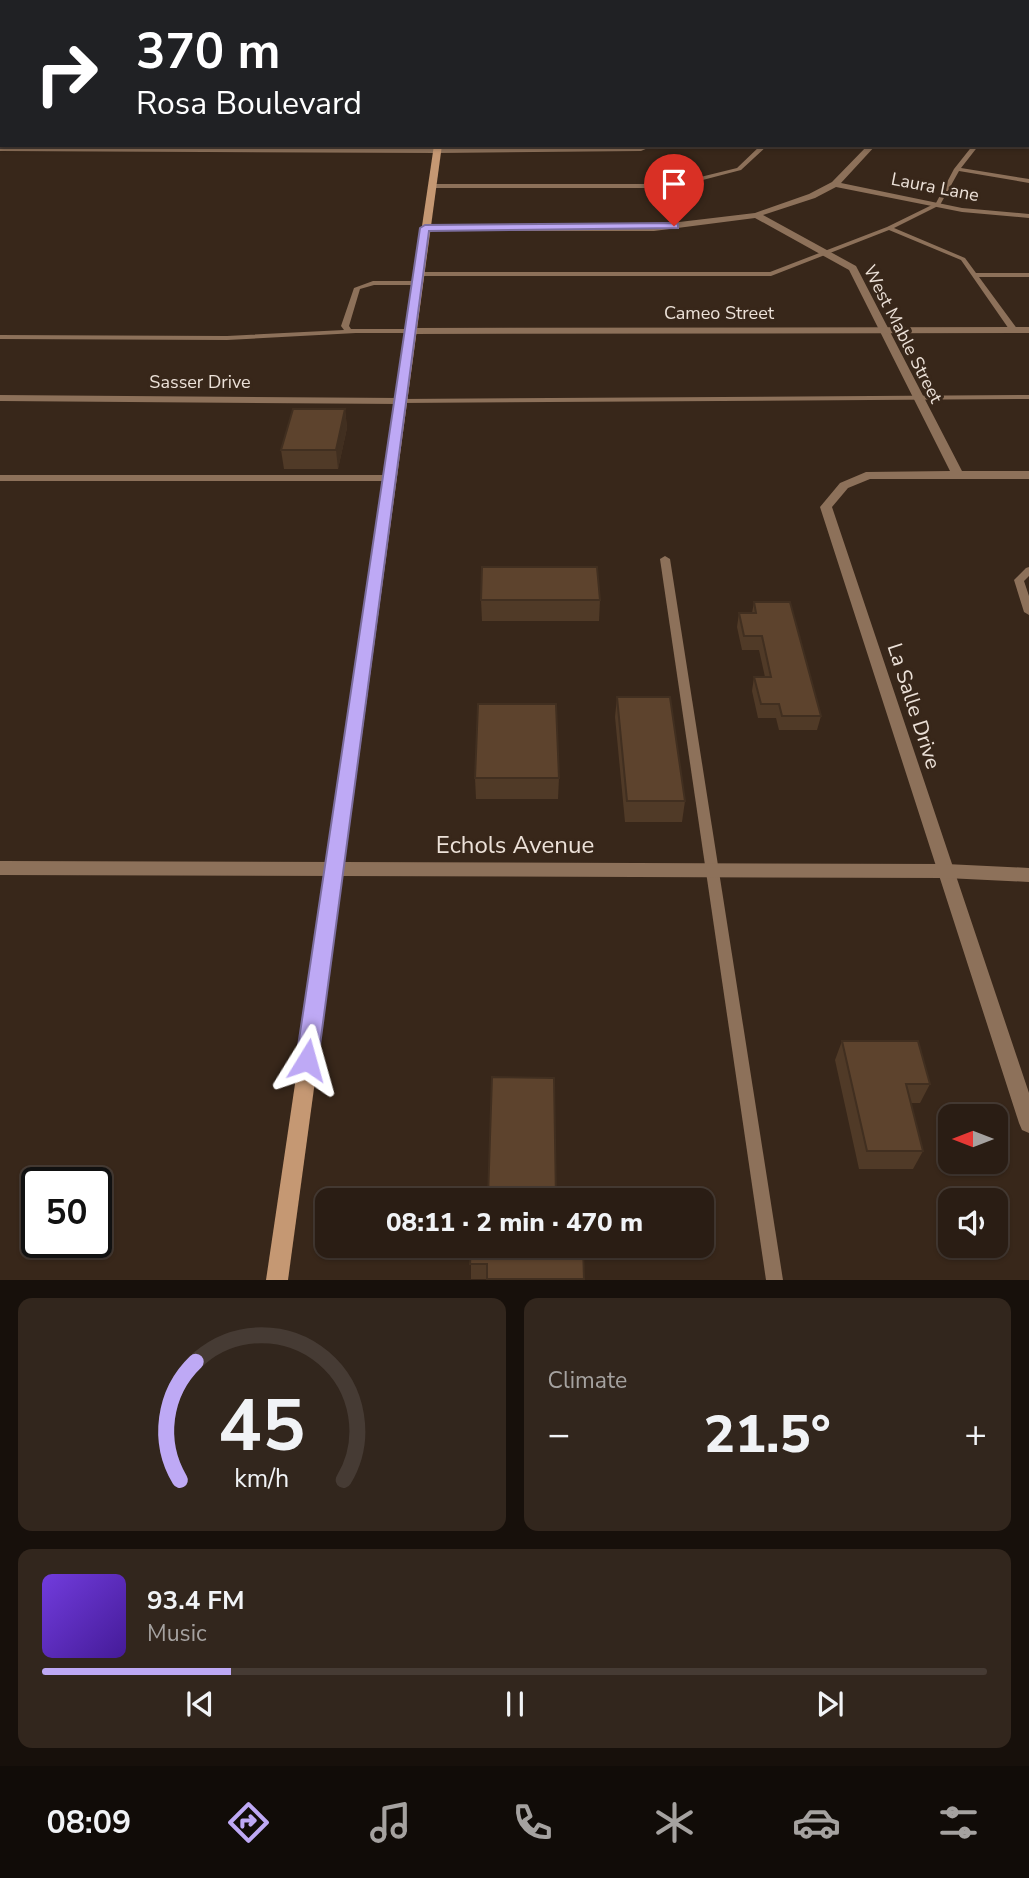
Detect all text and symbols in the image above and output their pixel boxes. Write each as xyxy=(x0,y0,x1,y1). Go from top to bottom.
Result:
text: 370 m xyxy=(136,18,280,85)
icon: right xyxy=(21,28,112,119)
text: Rosa Boulevard xyxy=(136,82,362,125)
pin xyxy=(644,154,704,226)
icon: arrive xyxy=(655,165,693,203)
street label: Laura Lane xyxy=(889,167,981,207)
street label: West Mable Street xyxy=(858,261,948,408)
street label: Cameo Street xyxy=(664,301,775,325)
street label: Sasser Drive xyxy=(149,370,251,394)
street label: La Salle Drive xyxy=(880,640,948,772)
street label: Echols Avenue xyxy=(436,829,594,861)
position arrow xyxy=(270,1023,344,1097)
north arrow xyxy=(938,1104,1008,1174)
map controls xyxy=(938,1104,1008,1258)
speed limit sign: 50 xyxy=(21,1167,112,1258)
button: sound xyxy=(938,1188,1008,1258)
text: 08:11 · 2 min · 470 m xyxy=(386,1205,643,1240)
text: Climate xyxy=(548,1365,627,1396)
text: 45 xyxy=(218,1377,305,1477)
text: 21.5° xyxy=(704,1399,831,1470)
text: − xyxy=(548,1409,570,1460)
text: + xyxy=(964,1409,987,1460)
text: km/h xyxy=(234,1462,289,1496)
text: 93.4 FM xyxy=(147,1583,244,1618)
text: Music xyxy=(147,1618,207,1649)
icon: previous xyxy=(181,1685,219,1723)
icon: pause xyxy=(496,1685,534,1723)
icon: next xyxy=(811,1685,849,1723)
icon: directions xyxy=(224,1798,273,1847)
icon: music xyxy=(366,1798,415,1847)
icon: phone xyxy=(508,1798,557,1847)
icon: climate xyxy=(650,1798,699,1847)
icon: car xyxy=(792,1798,841,1847)
icon: filters xyxy=(934,1798,983,1847)
text: 08:09 xyxy=(46,1801,131,1844)

